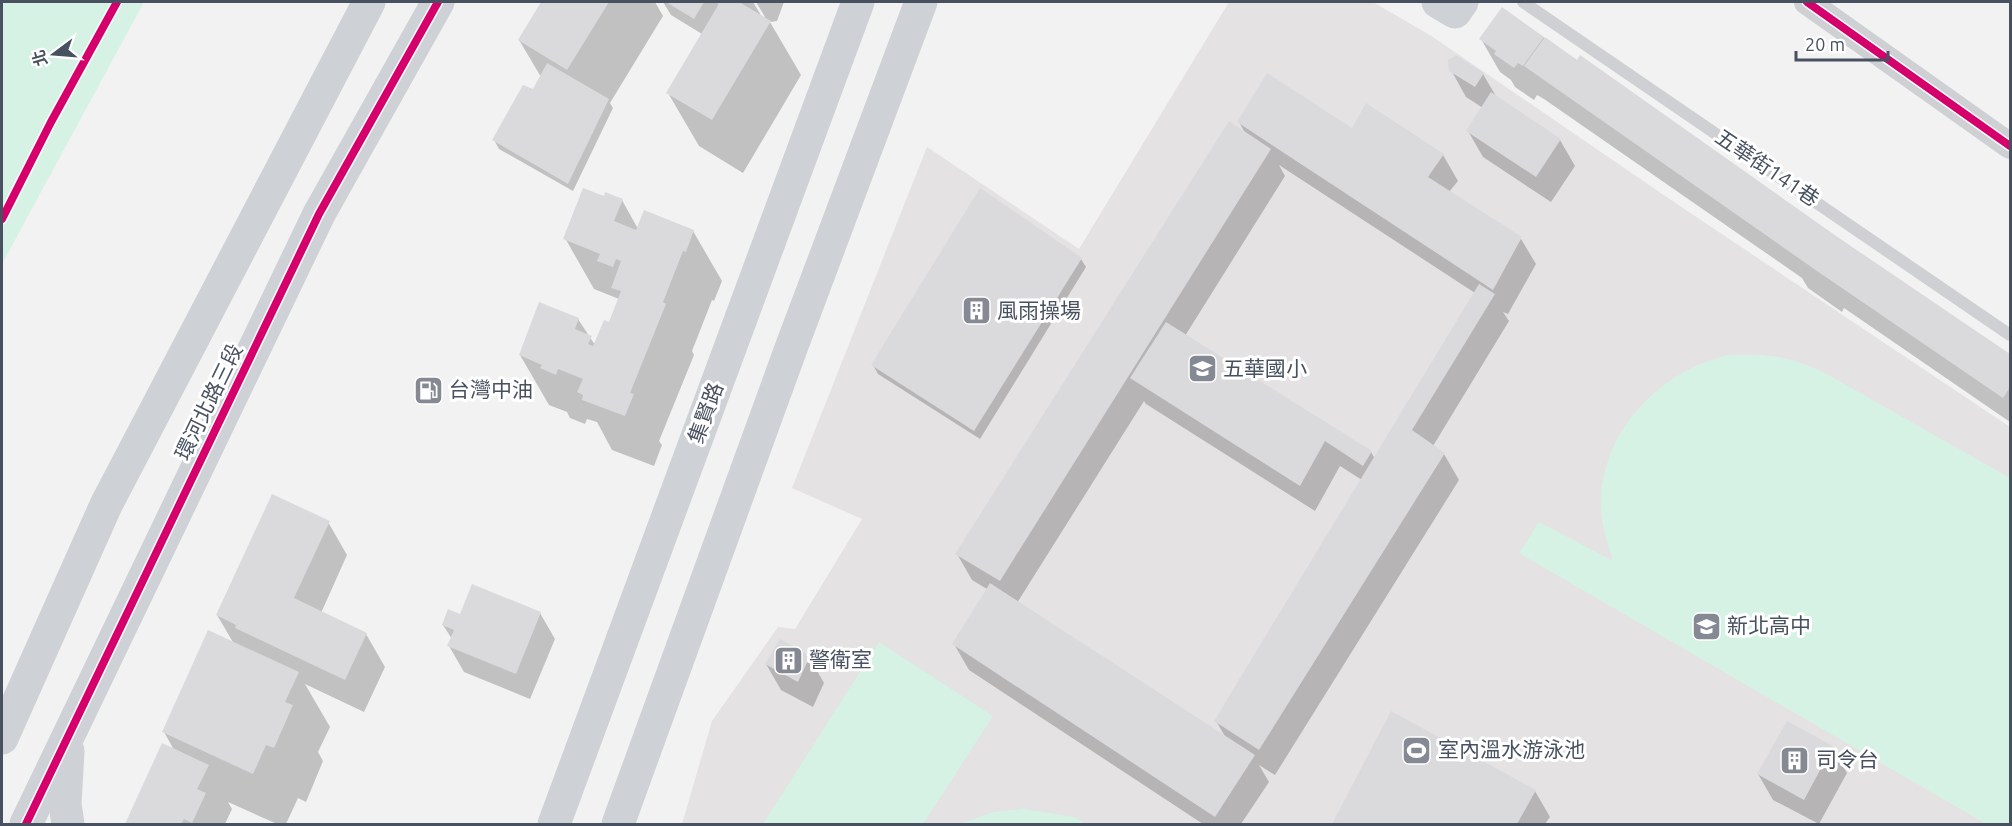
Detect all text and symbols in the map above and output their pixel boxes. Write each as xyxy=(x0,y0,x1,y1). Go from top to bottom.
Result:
north arrow xyxy=(24,24,84,84)
scale bar xyxy=(1796,24,1888,62)
text: 20 m xyxy=(1805,34,1845,54)
text: 北 xyxy=(29,48,50,68)
street label: 五華街141巷 xyxy=(1711,124,1824,211)
building icon: 風雨操場 xyxy=(960,295,992,327)
place label: 風雨操場 xyxy=(997,298,1081,322)
street label: 環河北路三段 xyxy=(170,340,247,463)
school or university icon: 五華國小 xyxy=(1186,353,1218,385)
place label: 五華國小 xyxy=(1223,356,1307,380)
fuel station icon: 台灣中油 xyxy=(412,374,444,406)
place label: 台灣中油 xyxy=(449,377,533,401)
street label: 集賢路 xyxy=(683,379,727,446)
school or university icon: 新北高中 xyxy=(1690,610,1722,642)
place label: 新北高中 xyxy=(1727,613,1811,637)
building icon: 警衛室 xyxy=(772,644,804,676)
place label: 警衛室 xyxy=(809,647,872,671)
sports icon: 室內溫水游泳池 xyxy=(1401,734,1433,766)
place label: 室內溫水游泳池 xyxy=(1438,737,1585,761)
building icon: 司令台 xyxy=(1779,744,1811,776)
place label: 司令台 xyxy=(1816,747,1879,771)

